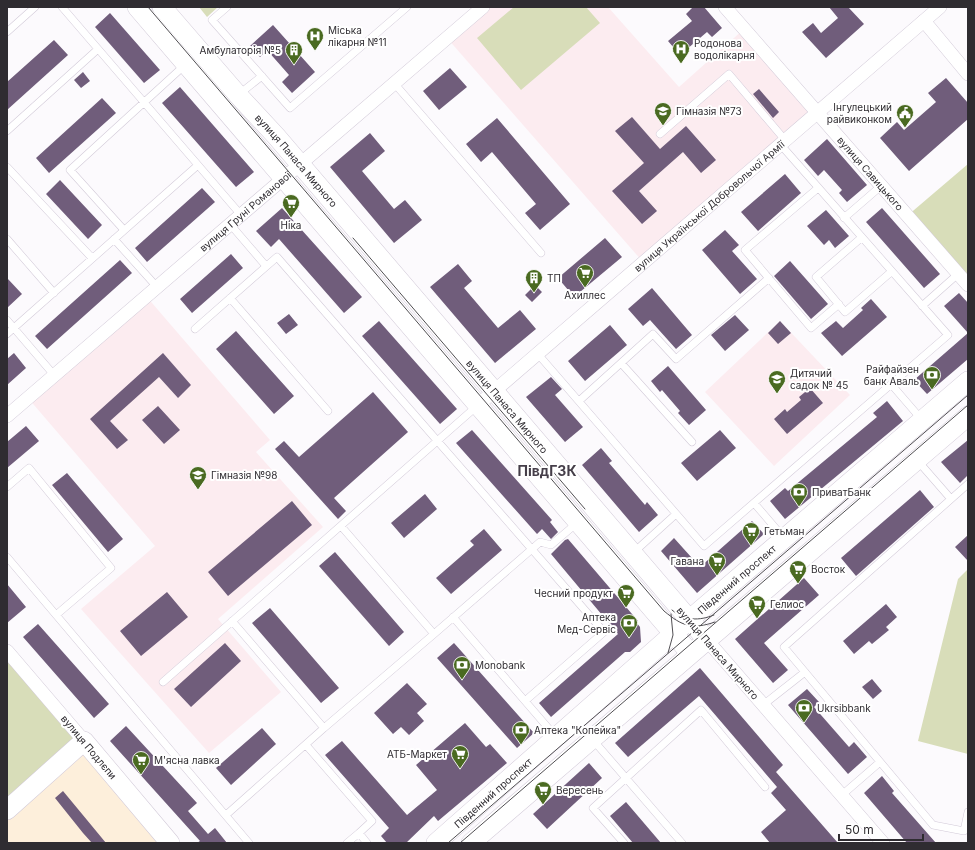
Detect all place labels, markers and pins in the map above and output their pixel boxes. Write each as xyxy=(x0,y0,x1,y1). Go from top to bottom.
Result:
place label: Міська лікарня №11 xyxy=(328,24,387,48)
hospital icon: Міська лікарня №11 xyxy=(305,26,325,51)
place label: Родонова водолікарня xyxy=(694,37,755,61)
hospital icon: Родонова водолікарня xyxy=(671,39,691,64)
building icon: Амбулаторія №5 xyxy=(284,40,304,65)
place label: Амбулаторія №5 xyxy=(200,44,281,56)
school or university icon: Гімназія №73 xyxy=(653,101,673,126)
place label: Інгулецький райвиконком xyxy=(827,101,892,125)
public building icon: Інгулецький райвиконком xyxy=(895,103,915,128)
place label: Гімназія №73 xyxy=(676,105,742,117)
supermarket icon: Ніка xyxy=(281,193,301,218)
place label: Ніка xyxy=(281,219,301,231)
supermarket icon: Ахиллес xyxy=(575,263,595,288)
building icon: ТП xyxy=(524,268,544,293)
place label: ТП xyxy=(547,272,561,284)
place label: Ахиллес xyxy=(564,289,606,301)
place label: Райфайзен банк Аваль xyxy=(864,363,919,387)
bank icon: Райфайзен банк Аваль xyxy=(922,365,942,390)
place label: Дитячий садок № 45 xyxy=(790,367,848,391)
school or university icon: Дитячий садок № 45 xyxy=(767,369,787,394)
school or university icon: Гімназія №98 xyxy=(188,465,208,490)
place label: Гімназія №98 xyxy=(211,469,277,481)
bank icon: ПриватБанк xyxy=(789,482,809,507)
place label: ПриватБанк xyxy=(812,486,872,498)
supermarket icon: Гетьман xyxy=(741,521,761,546)
place label: Гетьман xyxy=(764,525,805,537)
supermarket icon: Гавана xyxy=(707,551,727,576)
place label: Гавана xyxy=(671,555,704,567)
supermarket icon: Восток xyxy=(788,559,808,584)
place label: Восток xyxy=(811,563,846,575)
supermarket icon: Чесний продукт xyxy=(616,583,636,608)
place label: Чесний продукт xyxy=(534,587,613,599)
supermarket icon: Гелиос xyxy=(747,594,767,619)
place label: Гелиос xyxy=(770,598,804,610)
place label: Аптека Мед-Сервіс xyxy=(557,611,616,635)
bank icon: Аптека Мед-Сервіс xyxy=(619,613,639,638)
bank icon: Monobank xyxy=(452,655,472,680)
place label: Monobank xyxy=(475,659,526,671)
bank icon: Ukrsibbank xyxy=(794,698,814,723)
place label: Ukrsibbank xyxy=(817,702,871,714)
bank icon: Аптека "Копейка" xyxy=(511,720,531,745)
place label: Аптека "Копейка" xyxy=(534,724,621,736)
supermarket icon: АТБ-Маркет xyxy=(450,744,470,769)
place label: АТБ-Маркет xyxy=(387,748,447,760)
supermarket icon: М'ясна лавка xyxy=(131,750,151,775)
place label: М'ясна лавка xyxy=(154,754,220,766)
supermarket icon: Вересень xyxy=(533,780,553,805)
place label: Вересень xyxy=(556,784,604,796)

